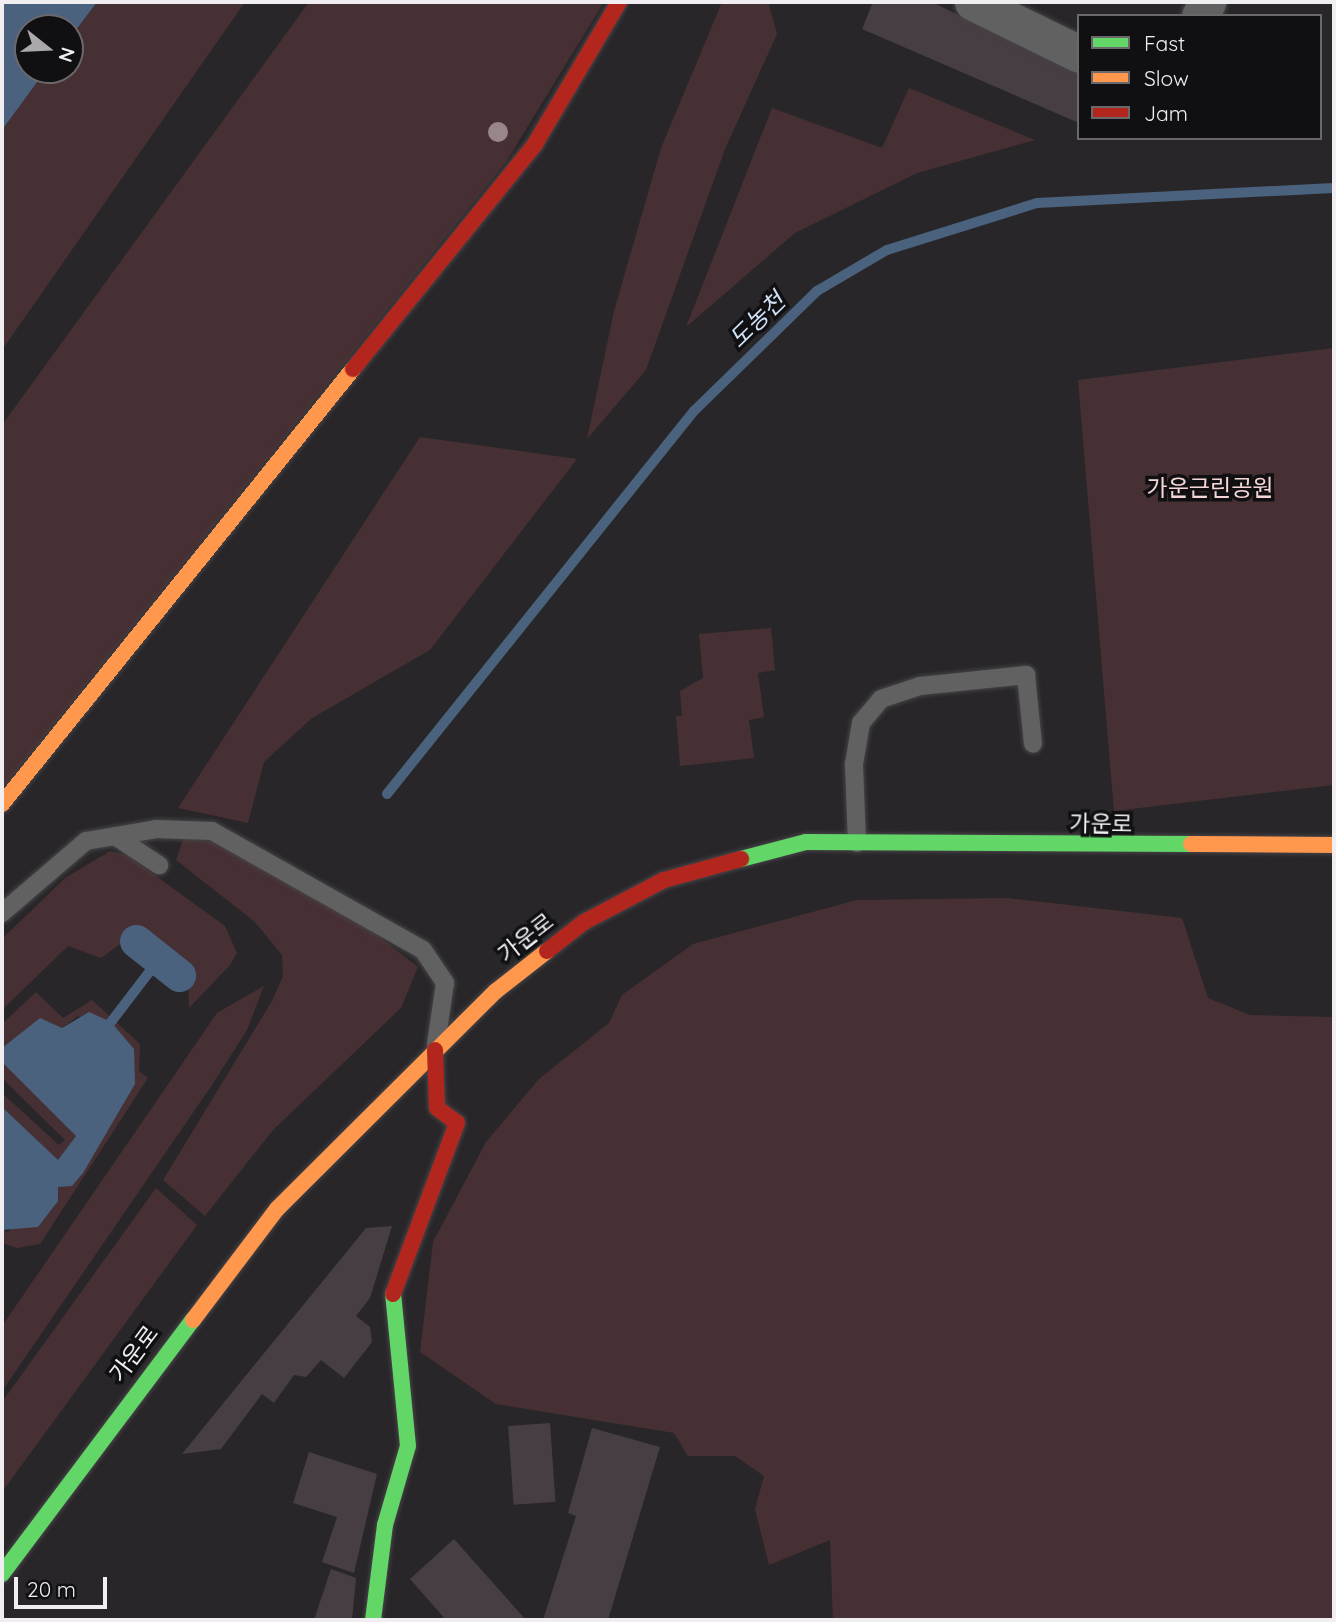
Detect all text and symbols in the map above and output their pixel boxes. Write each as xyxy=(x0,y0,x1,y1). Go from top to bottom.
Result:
north arrow xyxy=(14,14,84,84)
legend xyxy=(1077,14,1322,140)
text: Fast xyxy=(1144,30,1185,56)
text: N xyxy=(53,45,81,65)
text: Slow xyxy=(1144,65,1189,91)
text: Jam xyxy=(1144,100,1188,126)
water label: 도농천 xyxy=(723,287,791,353)
park label: 가운근린공원 xyxy=(1147,474,1273,502)
street label: 가운로 xyxy=(1069,810,1133,838)
street label: 가운로 xyxy=(492,908,560,968)
street label: 가운로 xyxy=(104,1320,164,1388)
scale bar xyxy=(18,1562,110,1606)
text: 20 m xyxy=(27,1576,76,1602)

